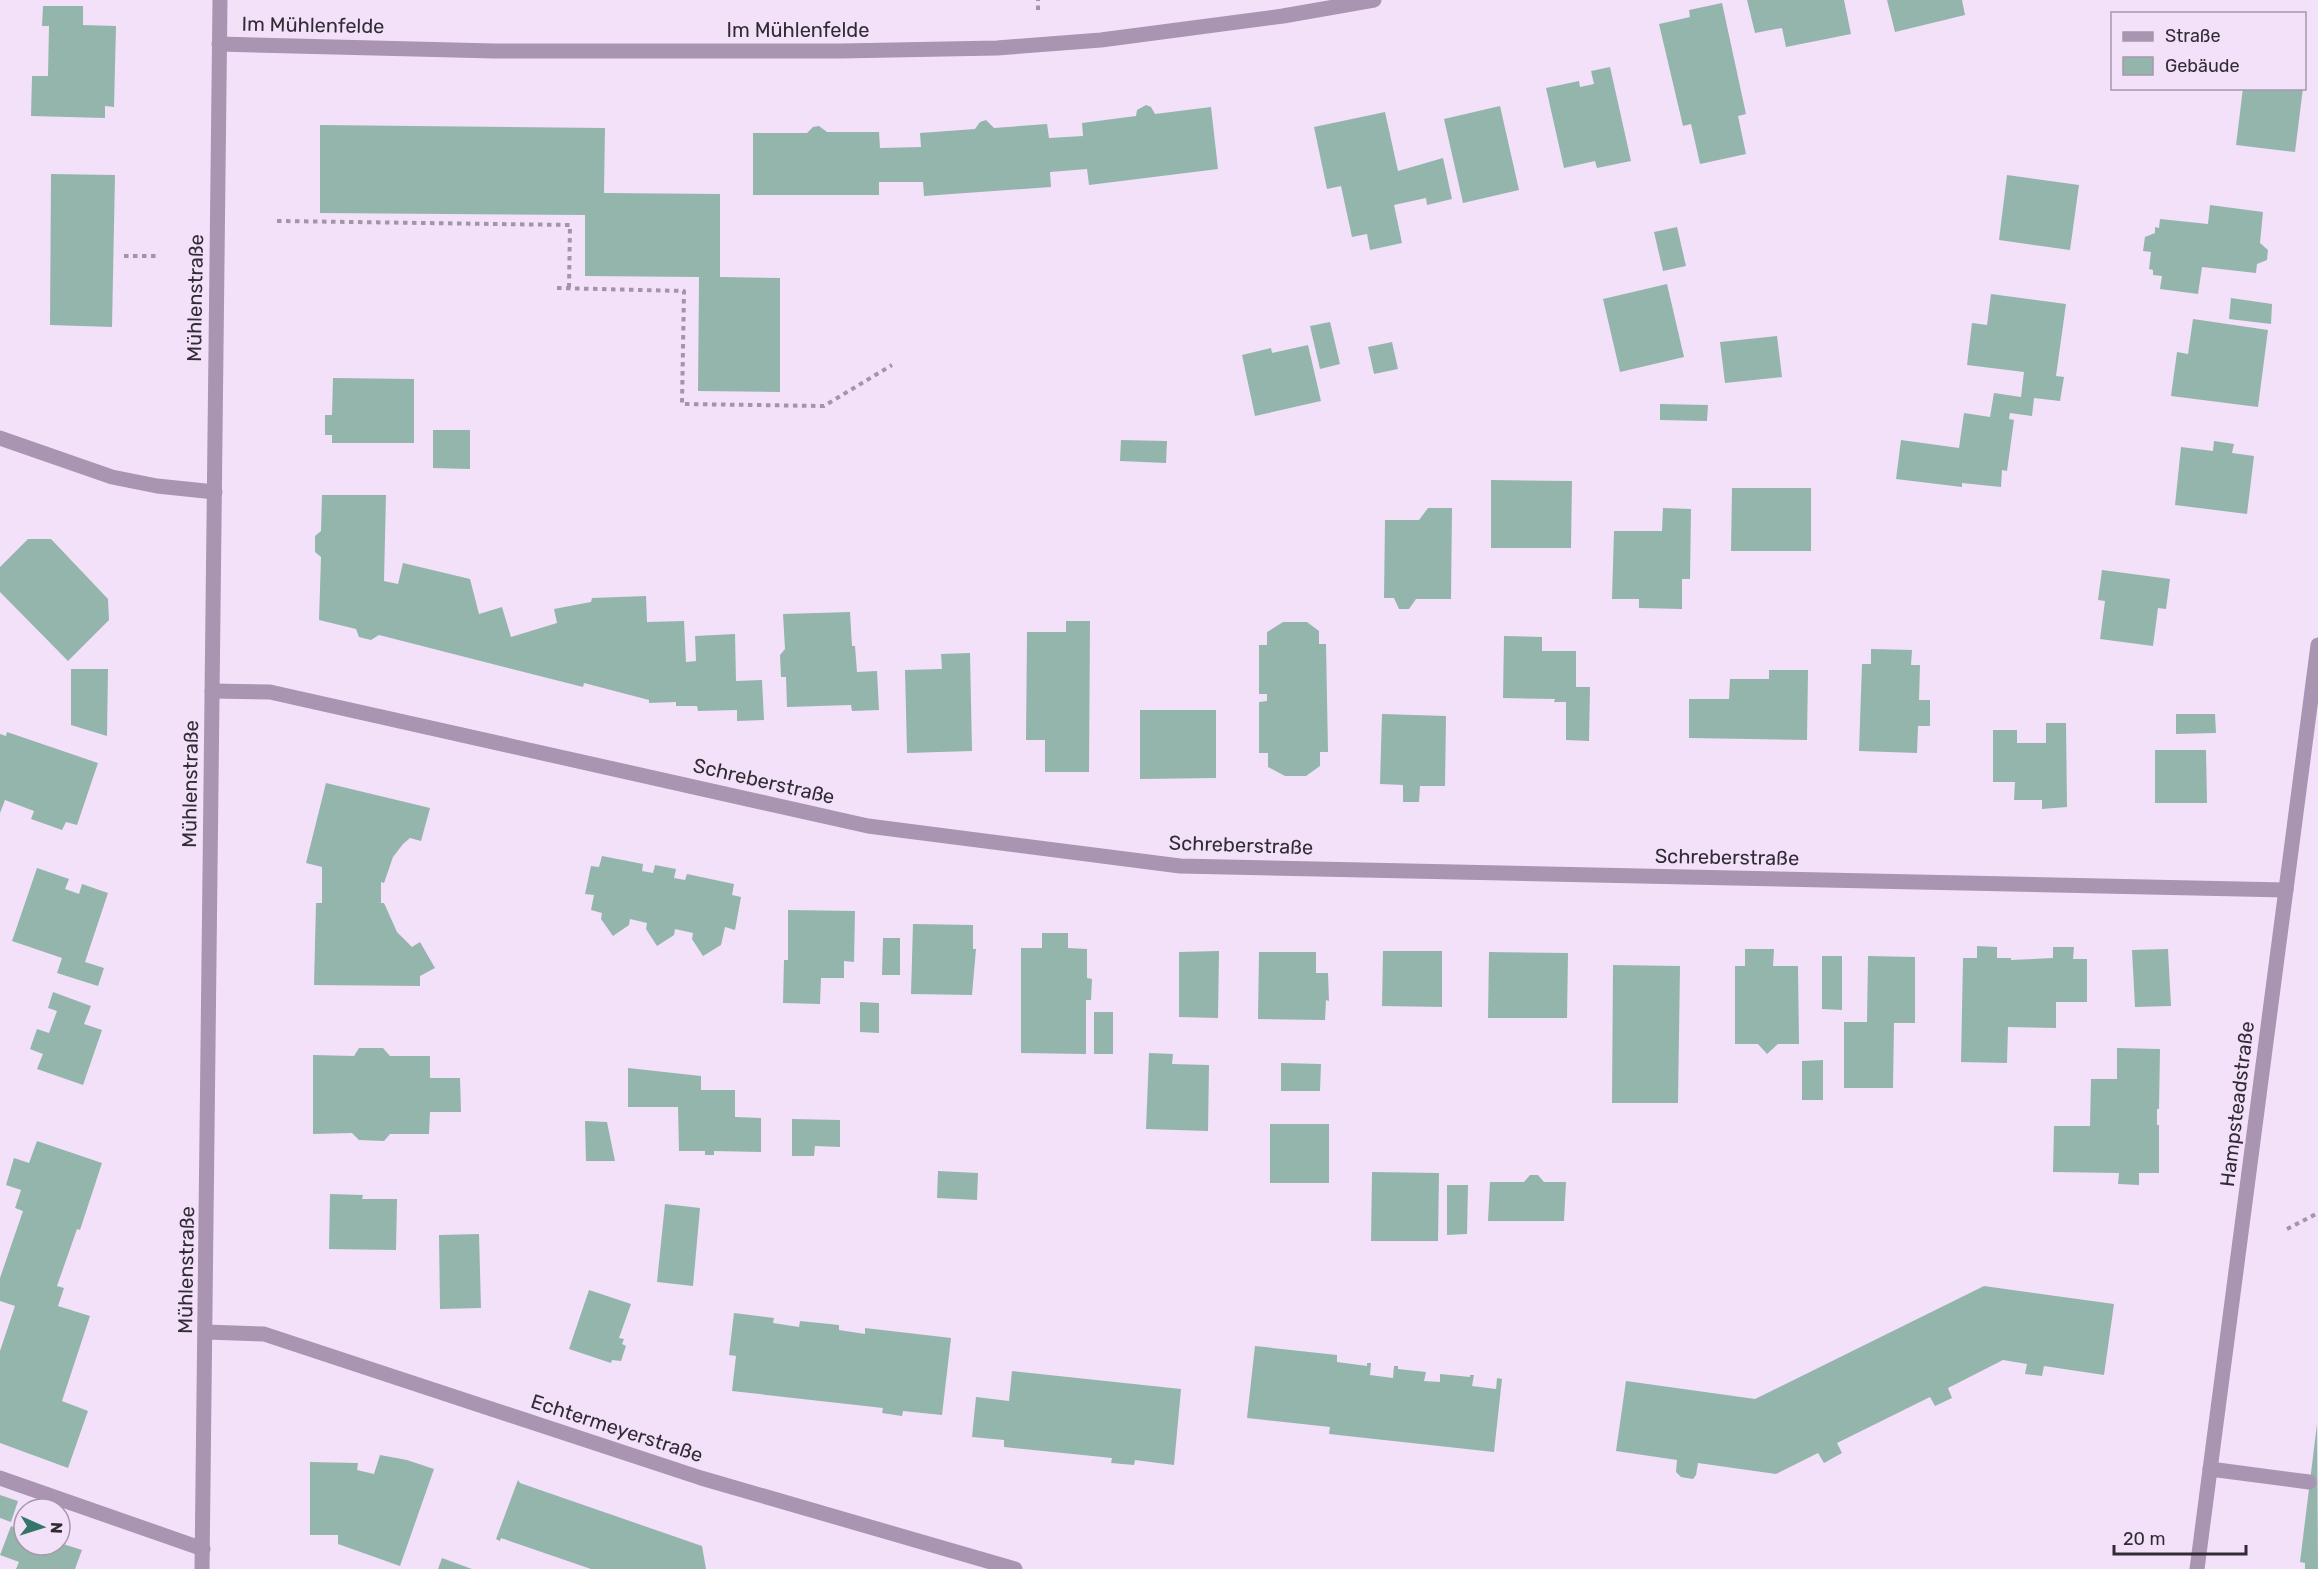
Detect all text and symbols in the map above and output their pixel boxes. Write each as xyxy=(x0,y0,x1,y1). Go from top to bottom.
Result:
street label: Im Mühlenfelde xyxy=(241,12,385,38)
legend xyxy=(2111,12,2306,90)
street label: Im Mühlenfelde xyxy=(727,18,869,42)
text: Straße xyxy=(2165,25,2221,47)
text: Gebäude xyxy=(2165,55,2240,77)
street label: Mühlenstraße xyxy=(182,234,208,362)
street label: Mühlenstraße xyxy=(177,720,203,848)
street label: Schreberstraße xyxy=(691,753,837,809)
street label: Schreberstraße xyxy=(1168,830,1314,860)
street label: Schreberstraße xyxy=(1655,844,1799,870)
street label: Hampsteadstraße xyxy=(2215,1020,2259,1188)
street label: Mühlenstraße xyxy=(173,1206,199,1334)
street label: Echtermeyerstraße xyxy=(528,1389,706,1467)
north arrow xyxy=(12,1497,72,1557)
scale bar xyxy=(2114,1518,2246,1556)
text: N xyxy=(47,1522,66,1534)
text: 20 m xyxy=(2123,1528,2165,1550)

